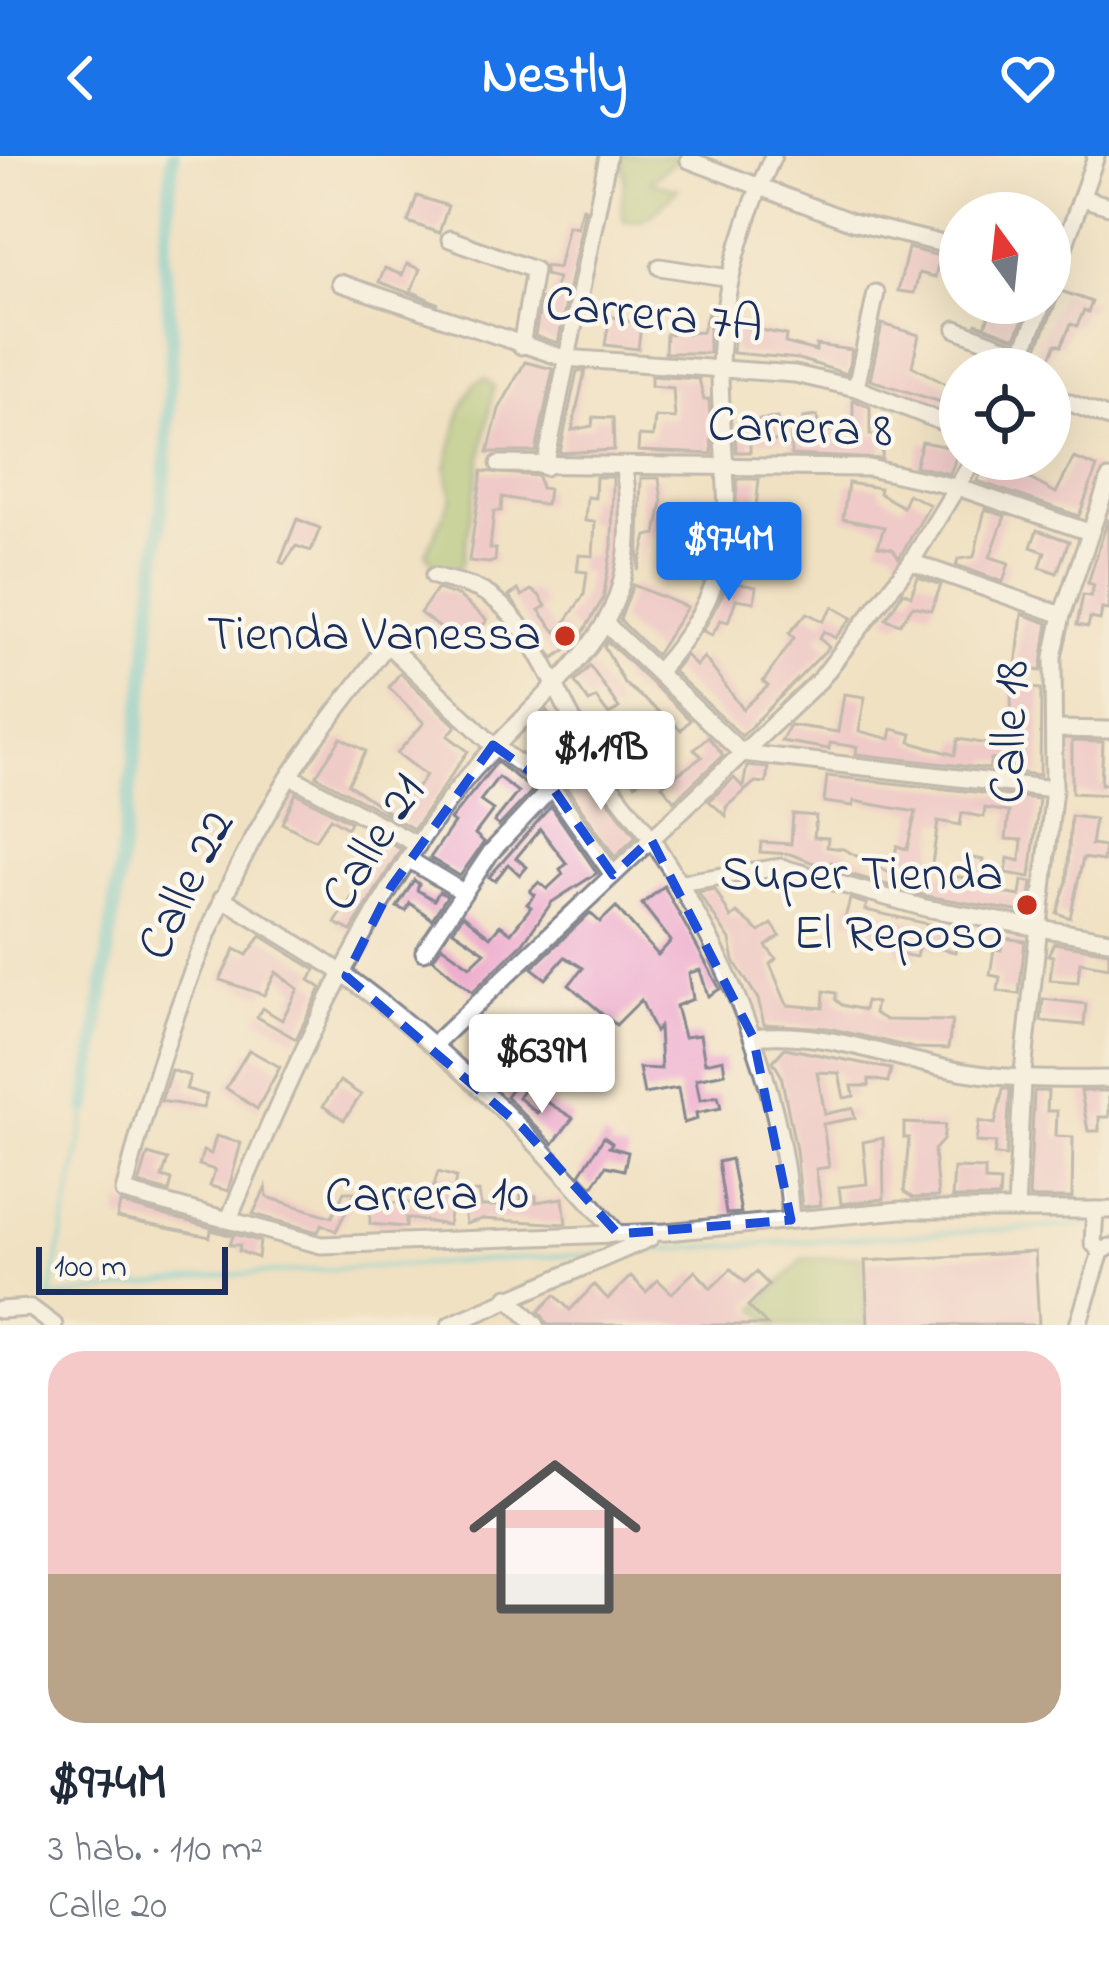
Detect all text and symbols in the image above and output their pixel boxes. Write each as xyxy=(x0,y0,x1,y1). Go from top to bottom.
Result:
text: Nestly xyxy=(482,39,627,117)
icon: back xyxy=(48,45,114,111)
icon: heart xyxy=(995,45,1061,111)
north arrow xyxy=(939,192,1071,324)
map controls xyxy=(939,192,1071,480)
street label: Carrera 7A xyxy=(541,268,767,366)
button: locate xyxy=(939,348,1071,480)
street label: Carrera 8 xyxy=(706,389,894,471)
pin: $974M xyxy=(645,502,813,604)
text: $974M xyxy=(683,512,775,569)
place label: Tienda Vanessa xyxy=(207,599,541,674)
marker: Tienda Vanessa xyxy=(552,623,578,649)
street label: Calle 18 xyxy=(972,659,1052,805)
pin: $1.19B xyxy=(503,711,699,813)
text: $1.19B xyxy=(554,721,648,778)
street label: Calle 21 xyxy=(303,761,447,927)
street label: Calle 22 xyxy=(119,798,257,974)
place label: Super Tienda El Reposo xyxy=(719,839,1003,973)
marker: Super Tienda El Reposo xyxy=(1014,892,1040,918)
pin: $639M xyxy=(458,1014,626,1116)
text: $639M xyxy=(496,1024,588,1081)
street label: Carrera 10 xyxy=(324,1158,530,1236)
scale bar xyxy=(36,1241,228,1294)
text: 100 m xyxy=(54,1244,127,1292)
icon: home xyxy=(447,1429,663,1645)
text: $974M xyxy=(48,1747,167,1822)
text: 3 hab. · 110 m² xyxy=(48,1822,263,1879)
text: Calle 20 xyxy=(48,1879,167,1936)

